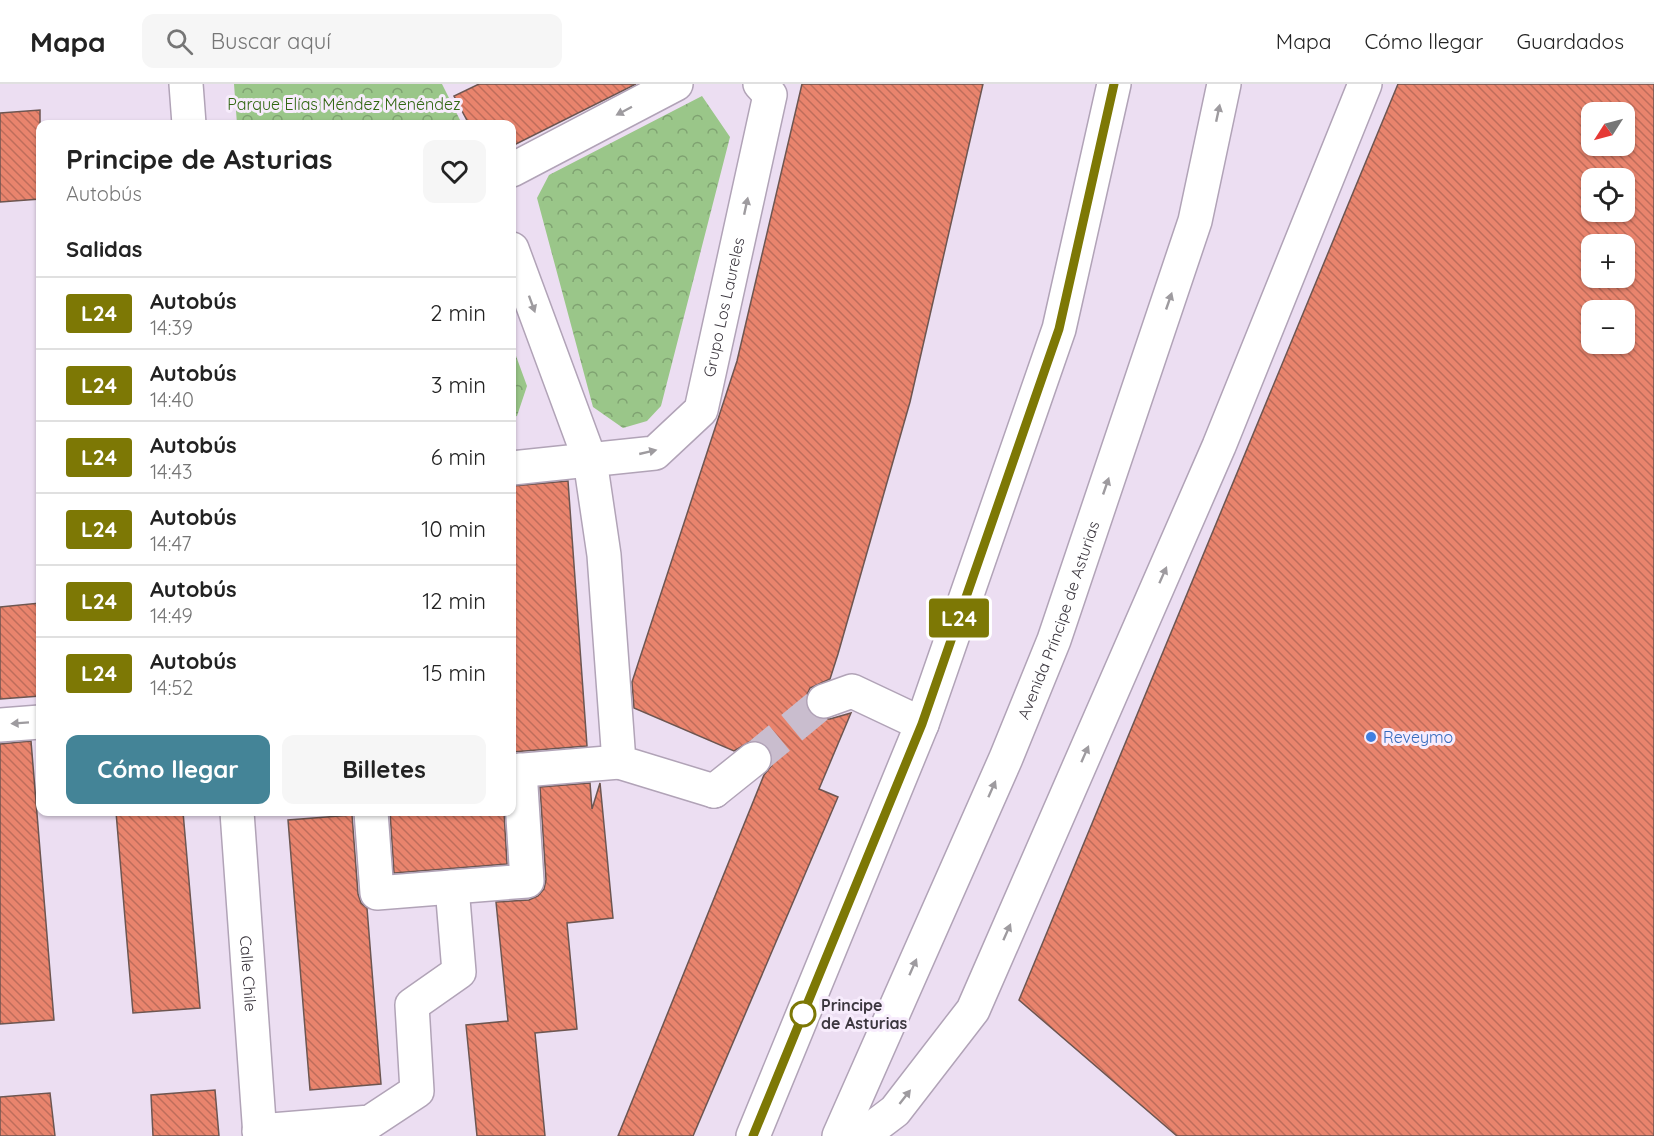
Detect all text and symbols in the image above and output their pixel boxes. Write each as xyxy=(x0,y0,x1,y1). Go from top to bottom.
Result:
search box xyxy=(142,14,562,68)
text: Mapa xyxy=(30,24,106,59)
icon: search xyxy=(163,25,196,58)
text: Buscar aquí xyxy=(211,27,331,55)
text: Mapa xyxy=(1276,28,1331,54)
text: Cómo llegar xyxy=(1364,28,1483,54)
text: Guardados xyxy=(1516,28,1624,54)
park label: Parque Elías Méndez Menéndez xyxy=(227,94,461,114)
north arrow xyxy=(1581,102,1635,156)
map controls xyxy=(1581,102,1635,354)
one-way arrow xyxy=(1214,103,1223,122)
one-way arrow xyxy=(616,106,633,116)
button: heart xyxy=(423,140,486,203)
text: Principe de Asturias xyxy=(66,141,333,176)
button: locate xyxy=(1581,168,1635,222)
text: Autobús xyxy=(66,181,142,206)
one-way arrow xyxy=(742,196,751,215)
button: + xyxy=(1581,234,1635,288)
text: Salidas xyxy=(66,235,142,263)
street label: Grupo Los Laureles xyxy=(699,236,749,379)
text: Autobús xyxy=(150,287,237,315)
one-way arrow xyxy=(1164,292,1174,310)
one-way arrow xyxy=(528,295,537,313)
text: 2 min xyxy=(430,299,486,327)
text: L24 xyxy=(81,300,117,326)
button: − xyxy=(1581,300,1635,354)
text: 14:39 xyxy=(150,315,193,340)
text: Autobús xyxy=(150,359,237,387)
text: 3 min xyxy=(431,371,486,399)
text: L24 xyxy=(81,372,117,398)
text: 14:40 xyxy=(150,387,194,412)
text: Autobús xyxy=(150,431,237,459)
text: 6 min xyxy=(431,443,486,471)
text: L24 xyxy=(81,444,117,470)
one-way arrow xyxy=(639,447,657,457)
text: 14:43 xyxy=(150,459,192,484)
one-way arrow xyxy=(1102,476,1111,494)
text: Autobús xyxy=(150,503,237,531)
text: 10 min xyxy=(421,515,486,543)
text: L24 xyxy=(81,516,117,542)
street label: Avenida Príncipe de Asturias xyxy=(1013,518,1103,722)
text: 14:47 xyxy=(150,531,192,556)
one-way arrow xyxy=(1159,566,1168,584)
text: Autobús xyxy=(150,575,237,603)
text: 12 min xyxy=(422,587,486,615)
text: L24 xyxy=(81,588,117,614)
line badge: L24 xyxy=(924,598,994,638)
text: 14:49 xyxy=(150,603,193,628)
text: L24 xyxy=(941,605,977,631)
text: Autobús xyxy=(150,647,237,675)
text: 15 min xyxy=(422,659,486,687)
text: L24 xyxy=(81,660,117,686)
text: 14:52 xyxy=(150,675,193,700)
one-way arrow xyxy=(11,718,30,728)
place label: Reveymo xyxy=(1383,727,1453,747)
marker: Reveymo xyxy=(1364,730,1378,744)
button: Cómo llegar xyxy=(66,735,270,804)
button: Billetes xyxy=(282,735,486,804)
one-way arrow xyxy=(1080,744,1090,762)
one-way arrow xyxy=(988,780,998,798)
one-way arrow xyxy=(1002,924,1011,941)
street label: Calle Chile xyxy=(236,935,261,1012)
one-way arrow xyxy=(909,959,918,976)
place label: Principe de Asturias xyxy=(821,995,908,1033)
marker: Principe de Asturias xyxy=(790,1001,816,1027)
one-way arrow xyxy=(899,1090,911,1105)

